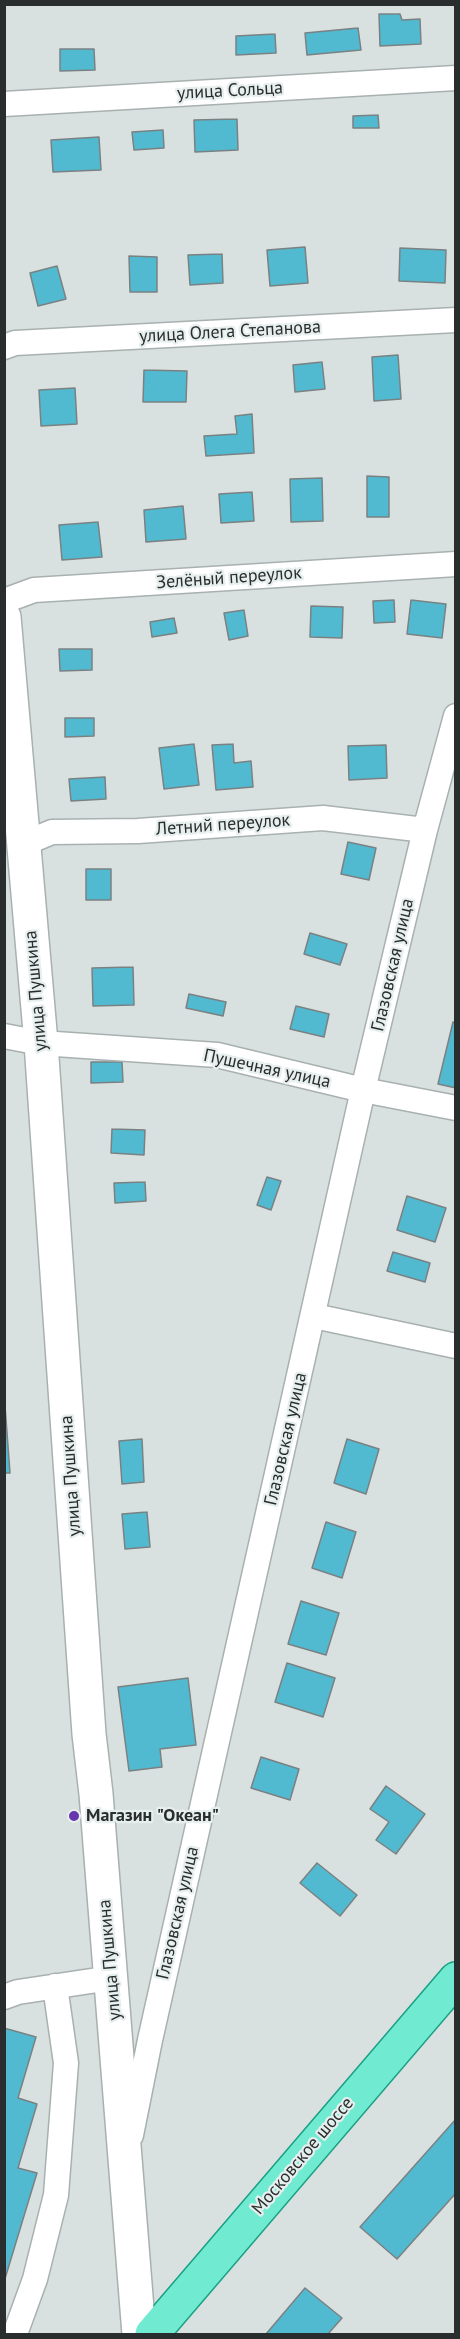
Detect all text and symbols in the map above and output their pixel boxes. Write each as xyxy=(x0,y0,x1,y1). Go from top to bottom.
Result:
street label: улица Сольца xyxy=(177,77,283,105)
street label: улица Олега Степанова xyxy=(139,316,321,348)
street label: Зелёный переулок xyxy=(156,562,302,594)
street label: Летний переулок xyxy=(155,810,291,840)
street label: Глазовская улица xyxy=(367,897,419,1033)
street label: улица Пушкина xyxy=(20,930,52,1052)
street label: Пушечная улица xyxy=(202,1045,332,1093)
street label: Глазовская улица xyxy=(260,1371,312,1507)
street label: улица Пушкина xyxy=(56,1415,86,1537)
place label: Магазин "Океан" xyxy=(86,1805,219,1827)
marker: Магазин "Океан" xyxy=(67,1809,81,1823)
street label: Глазовская улица xyxy=(152,1845,204,1981)
street label: улица Пушкина xyxy=(94,1899,126,2021)
street label: Московское шоссе xyxy=(248,2093,358,2219)

